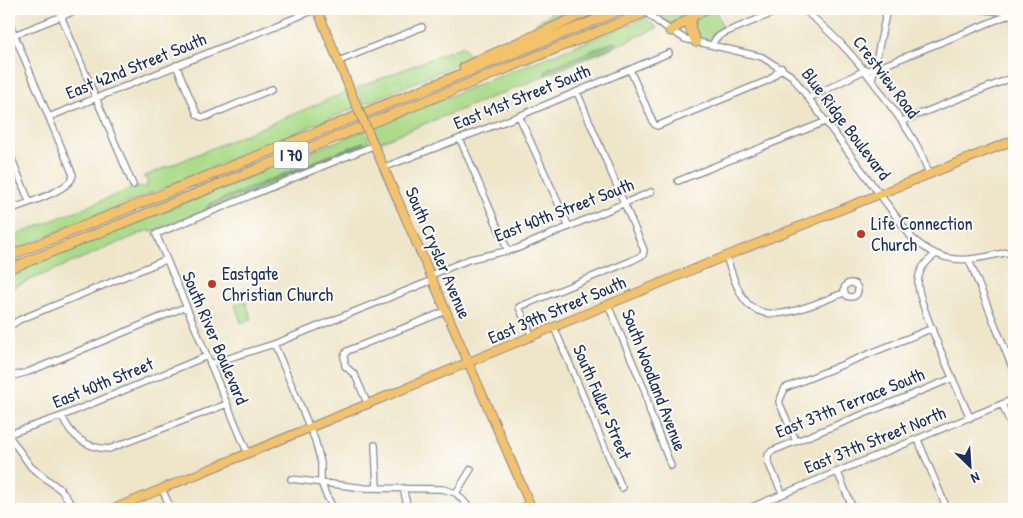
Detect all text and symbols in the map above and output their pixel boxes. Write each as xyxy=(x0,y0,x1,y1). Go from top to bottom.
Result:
street label: East 42nd Street South xyxy=(62,26,210,105)
street label: Crestview Road xyxy=(847,30,926,123)
street label: East 41st Street South xyxy=(450,58,594,135)
street label: Blue Ridge Boulevard xyxy=(796,62,897,185)
road number: I 70 xyxy=(274,142,308,168)
street label: East 40th Street South xyxy=(490,171,638,248)
street label: South Crysler Avenue xyxy=(399,183,477,322)
place label: Life Connection Church xyxy=(871,211,973,257)
marker: Life Connection Church xyxy=(855,228,867,240)
place label: Eastgate Christian Church xyxy=(222,261,333,307)
street label: South River Boulevard xyxy=(176,268,255,408)
street label: East 39th Street South xyxy=(484,269,630,350)
marker: Eastgate Christian Church xyxy=(206,278,218,290)
street label: South Woodland Avenue xyxy=(616,305,693,454)
street label: South Fuller Street xyxy=(567,341,638,464)
street label: East 40th Street xyxy=(49,351,158,414)
street label: East 37th Terrace South xyxy=(772,361,928,444)
street label: East 37th Street North xyxy=(800,400,950,479)
north arrow xyxy=(946,440,996,490)
text: N xyxy=(968,468,983,489)

